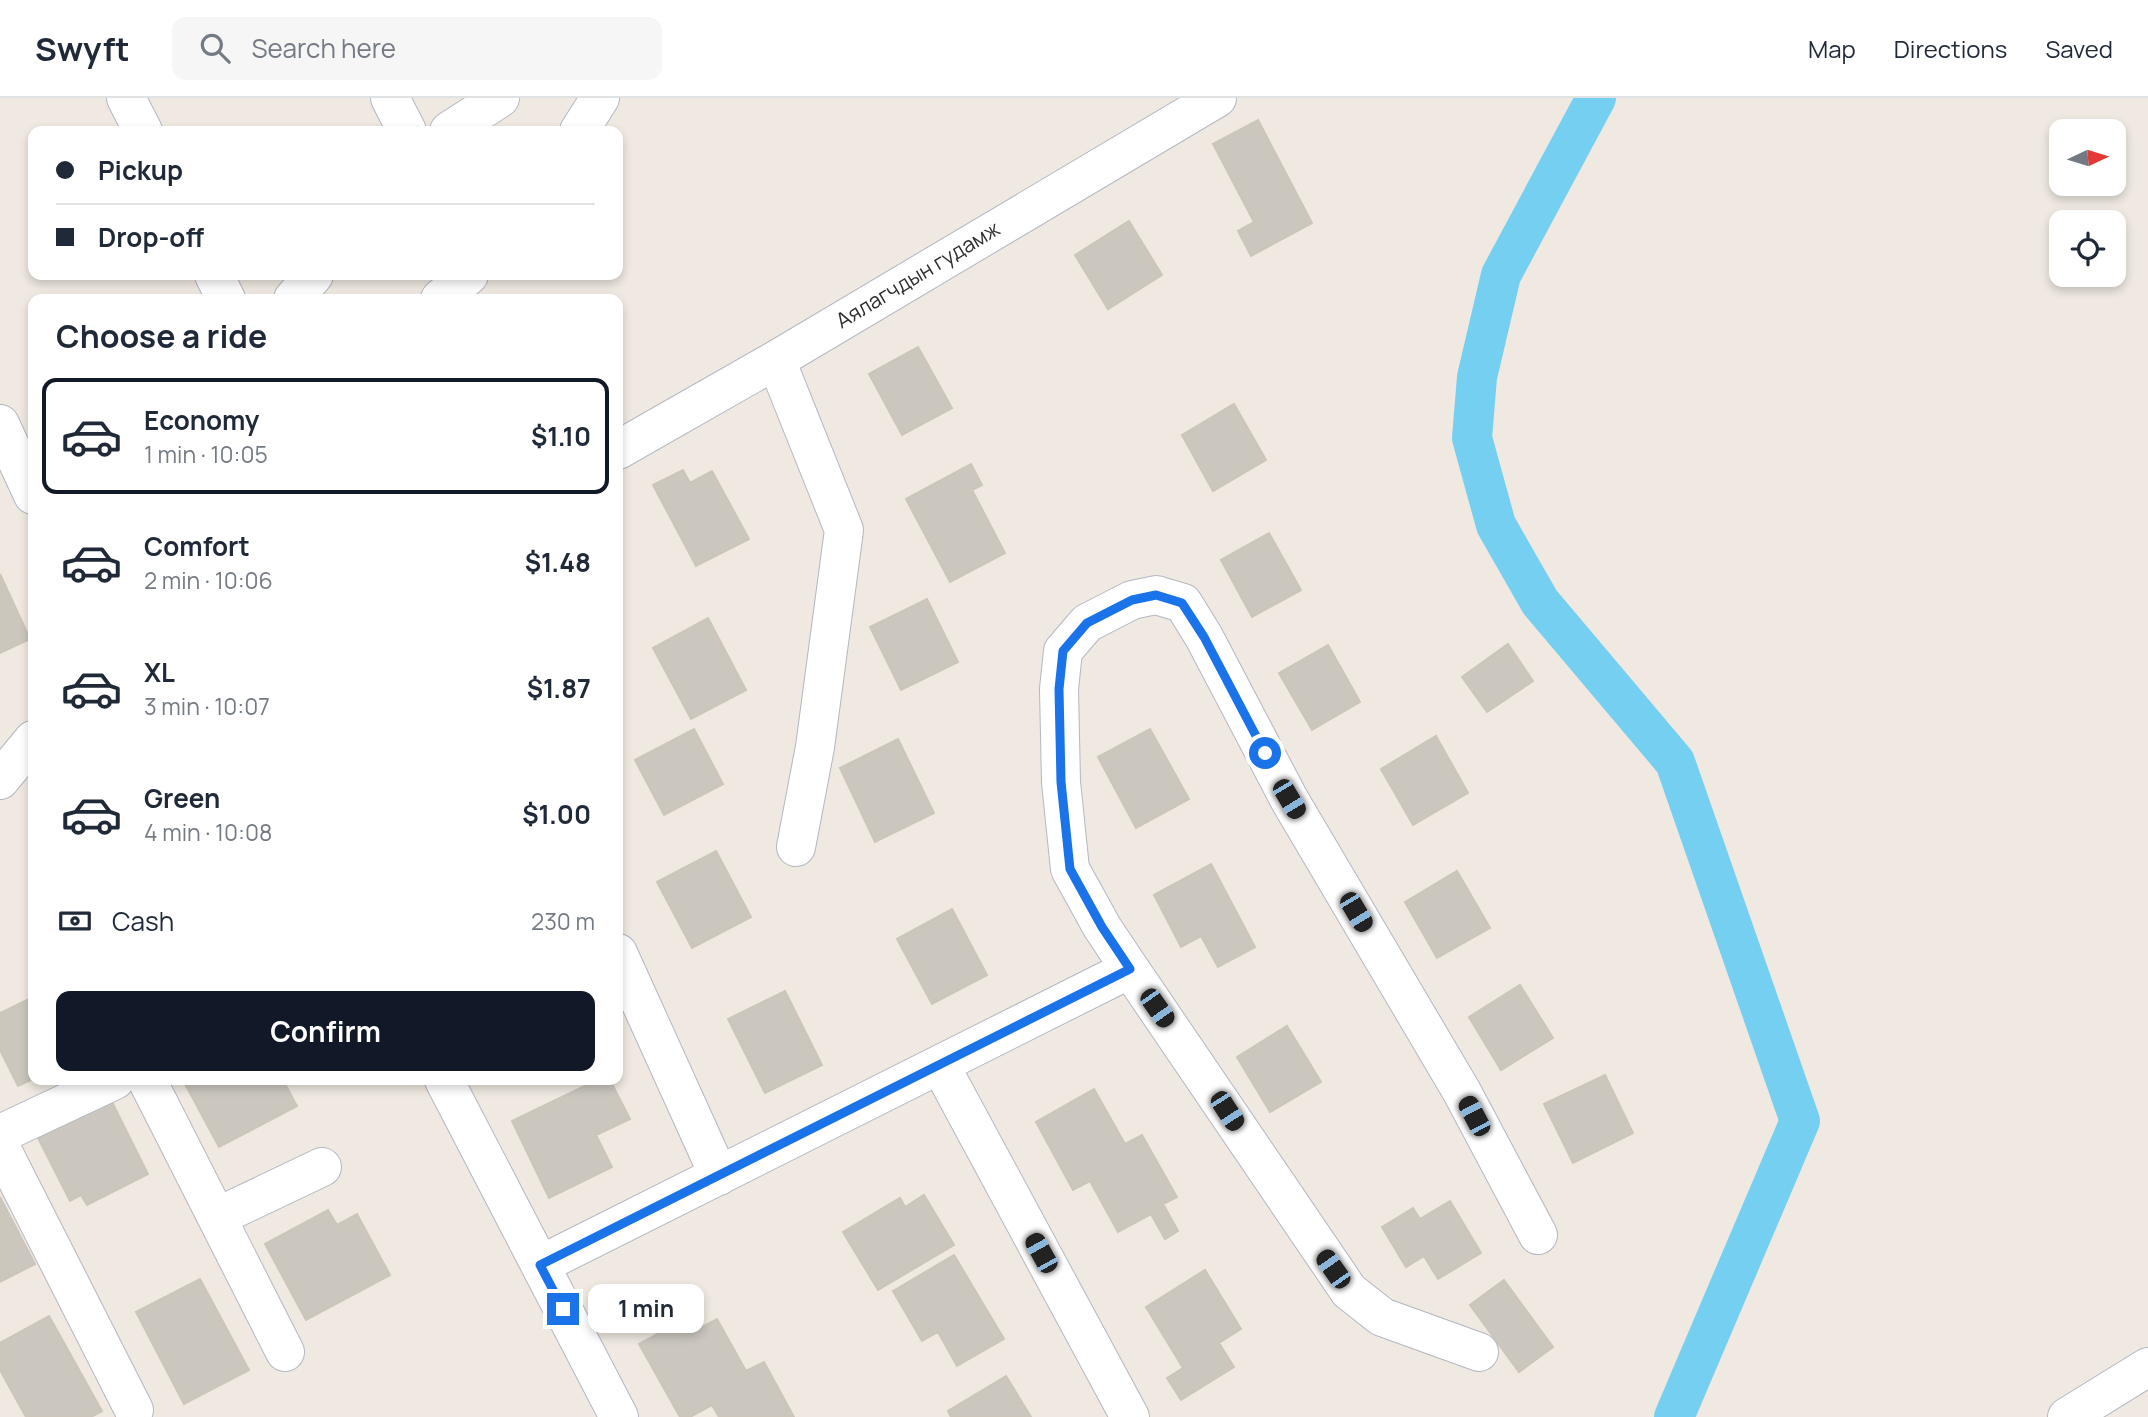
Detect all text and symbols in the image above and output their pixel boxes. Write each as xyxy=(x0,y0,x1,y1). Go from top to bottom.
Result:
search box xyxy=(172,17,662,80)
text: Swyft xyxy=(35,26,130,71)
icon: search xyxy=(196,29,234,67)
text: Search here xyxy=(252,30,396,66)
text: Map xyxy=(1808,32,1856,65)
text: Directions xyxy=(1894,32,2007,65)
text: Saved xyxy=(2045,32,2113,65)
north arrow xyxy=(2049,119,2126,196)
map controls xyxy=(2049,119,2126,287)
text: Pickup xyxy=(98,152,183,188)
button: locate xyxy=(2049,210,2126,287)
street label: Аялагчдын гудамж xyxy=(830,214,1005,334)
text: Drop-off xyxy=(98,219,204,255)
text: Choose a ride xyxy=(56,314,267,358)
text: Economy xyxy=(144,402,259,438)
icon: car xyxy=(60,405,123,468)
text: $1.10 xyxy=(531,418,591,454)
text: 1 min · 10:05 xyxy=(144,438,268,470)
text: Comfort xyxy=(144,528,250,564)
icon: car xyxy=(60,531,123,594)
text: $1.48 xyxy=(525,544,591,580)
text: 2 min · 10:06 xyxy=(144,564,273,596)
text: XL xyxy=(144,654,175,690)
icon: car xyxy=(60,657,123,720)
text: $1.87 xyxy=(527,670,591,706)
text: 3 min · 10:07 xyxy=(144,690,270,722)
route start xyxy=(1249,737,1281,769)
car xyxy=(1270,776,1309,822)
text: Green xyxy=(144,780,220,816)
icon: car xyxy=(60,783,123,846)
text: $1.00 xyxy=(522,796,591,832)
text: 4 min · 10:08 xyxy=(144,816,272,848)
car xyxy=(1337,889,1376,935)
icon: cash xyxy=(56,902,94,940)
text: Cash xyxy=(112,903,174,939)
text: 230 m xyxy=(531,905,595,937)
car xyxy=(1137,985,1178,1031)
button: Confirm xyxy=(56,991,595,1071)
car xyxy=(1207,1088,1248,1134)
car xyxy=(1455,1093,1494,1139)
car xyxy=(1022,1230,1061,1276)
car xyxy=(1313,1246,1354,1292)
callout: 1 min xyxy=(588,1284,703,1334)
text: 1 min xyxy=(618,1292,674,1324)
route end xyxy=(547,1293,579,1325)

